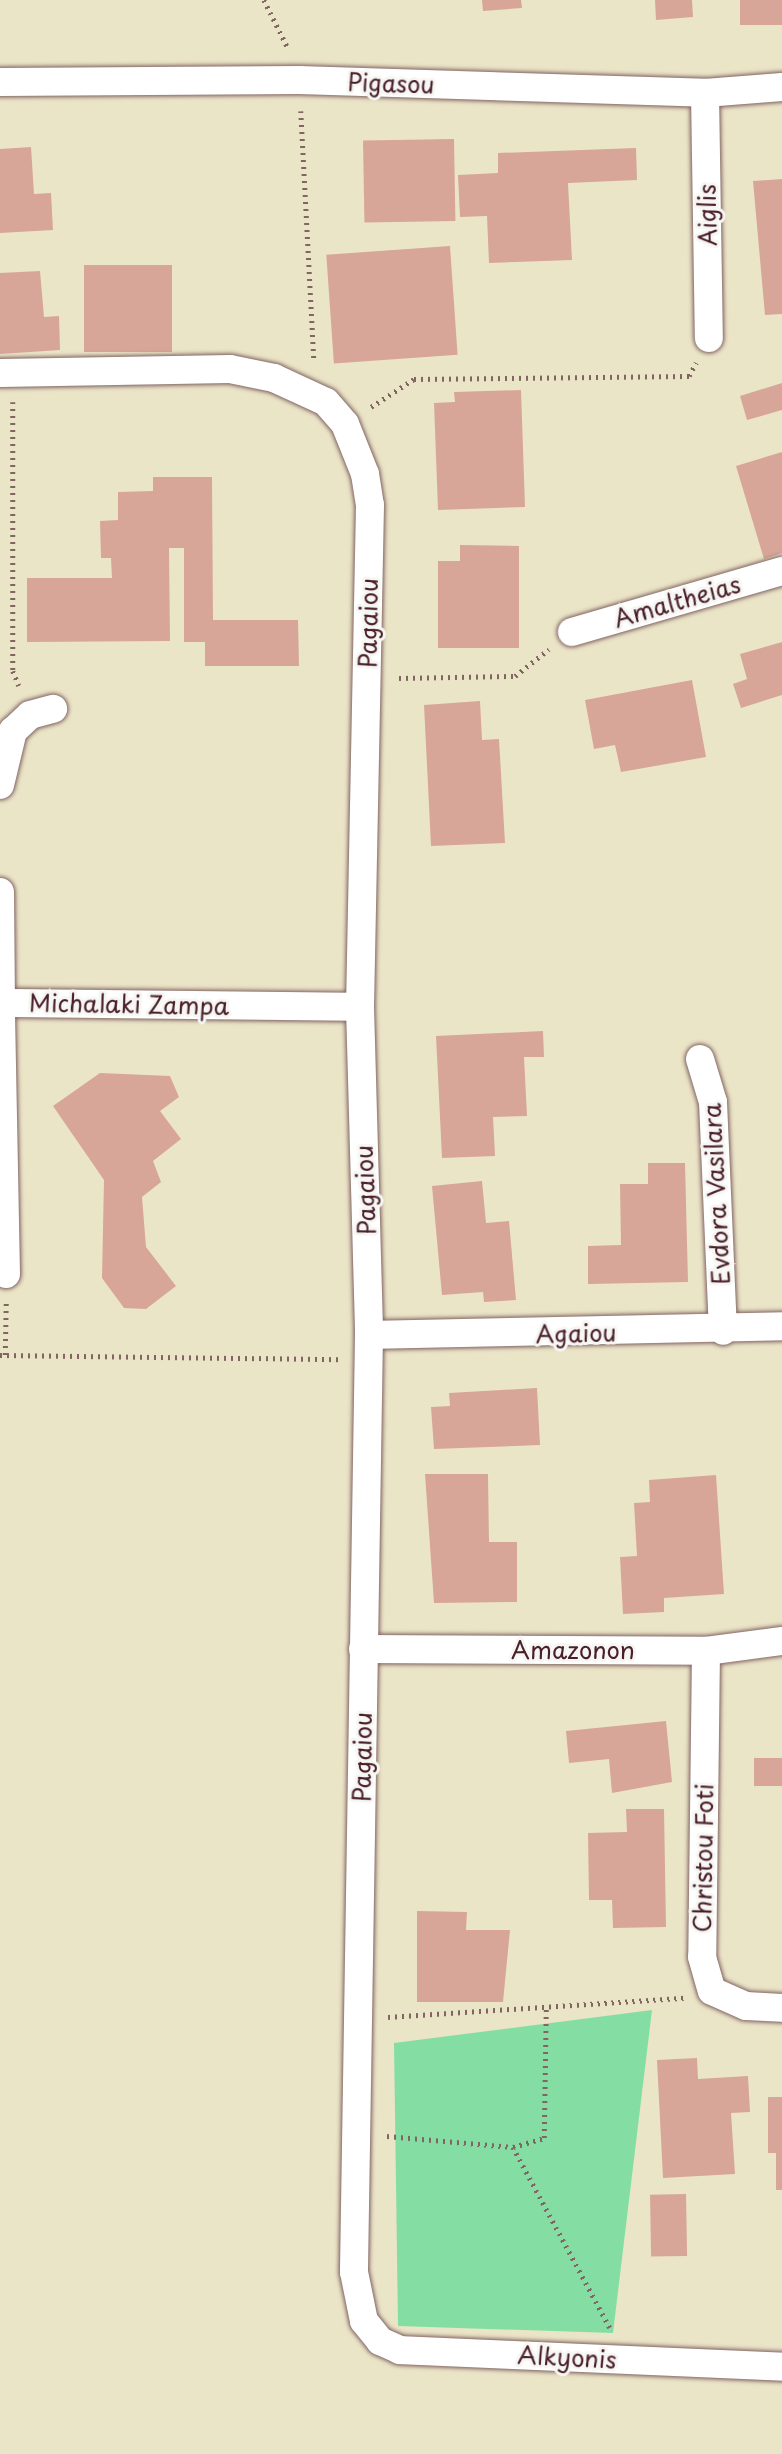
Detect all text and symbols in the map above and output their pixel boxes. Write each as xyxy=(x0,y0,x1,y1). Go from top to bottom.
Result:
street label: Pigasou xyxy=(347,67,435,99)
street label: Aiglis xyxy=(692,184,722,246)
street label: Amaltheias xyxy=(610,569,744,633)
street label: Pagaiou xyxy=(353,578,383,668)
street label: Michalaki Zampa xyxy=(28,988,230,1020)
street label: Evdora Vasilara xyxy=(697,1104,735,1284)
street label: Pagaiou xyxy=(349,1145,381,1235)
street label: Agaiou xyxy=(535,1318,617,1348)
street label: Amazonon xyxy=(511,1636,635,1664)
street label: Pagaiou xyxy=(347,1712,377,1802)
street label: Christou Foti xyxy=(687,1783,719,1933)
street label: Alkyonis xyxy=(517,2340,617,2374)

